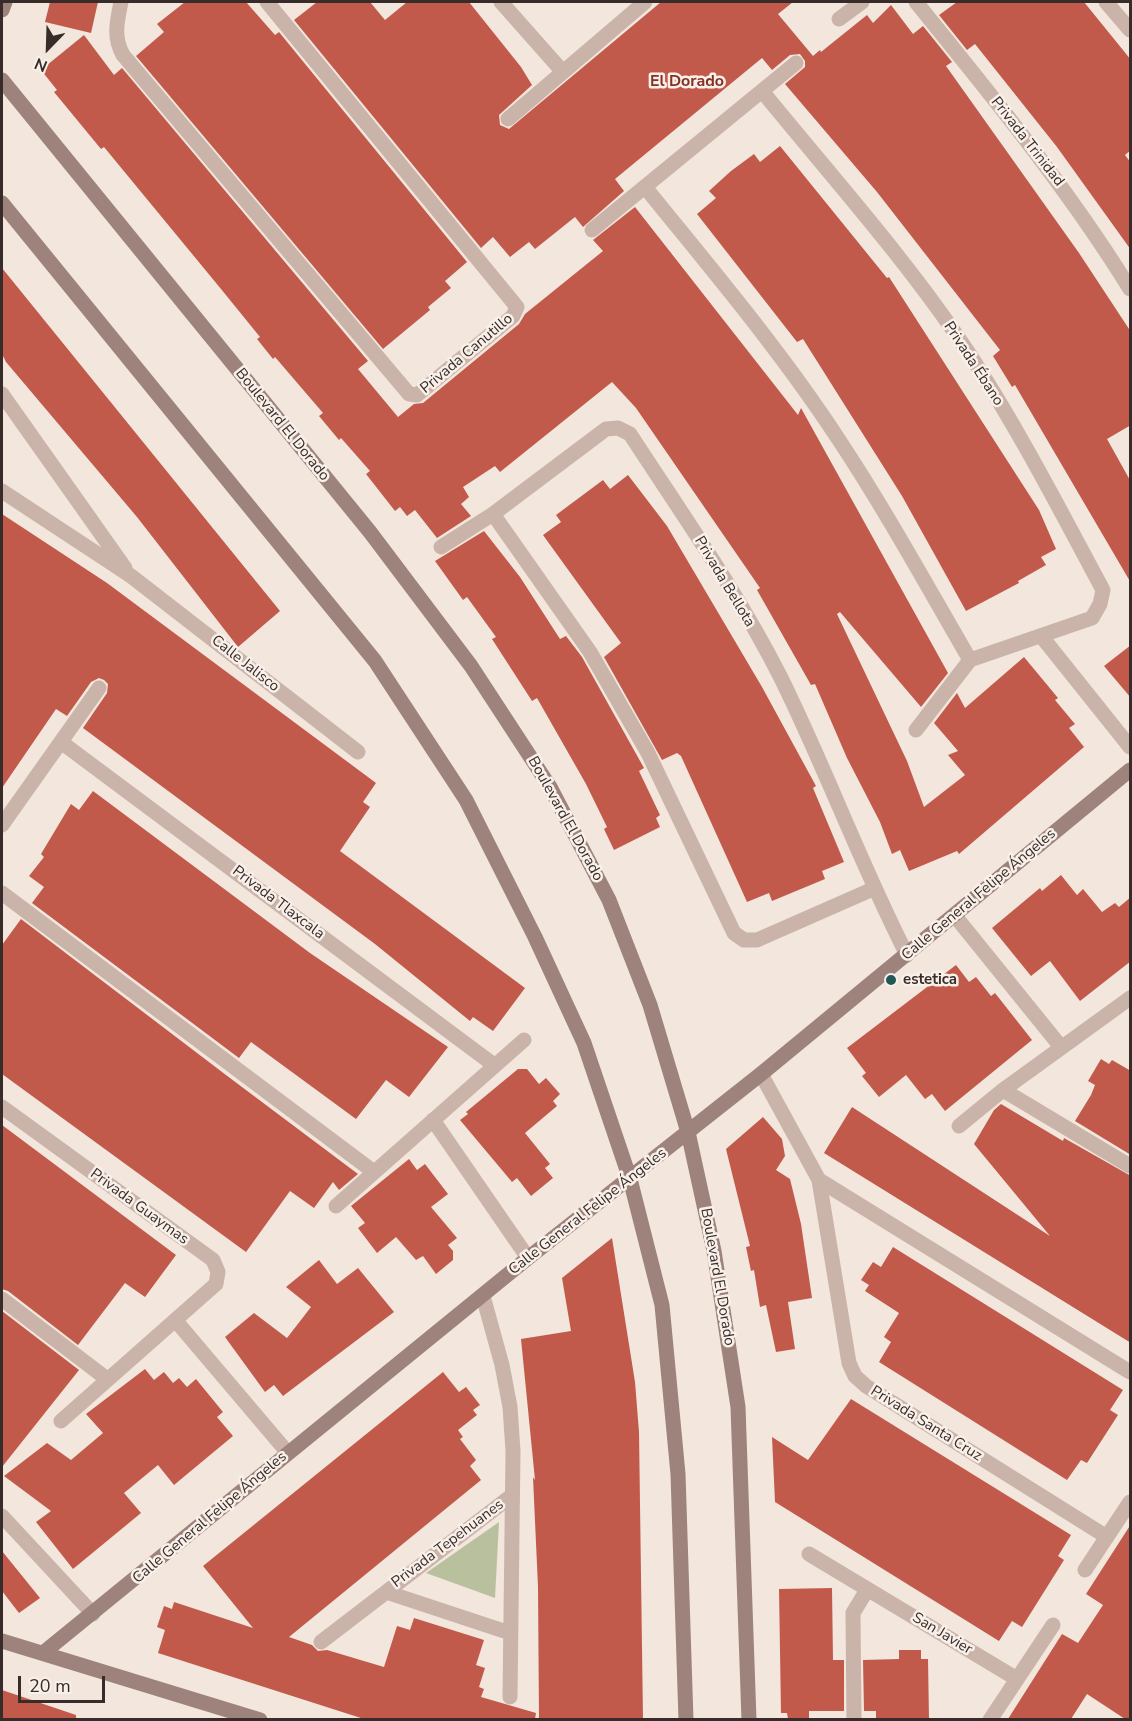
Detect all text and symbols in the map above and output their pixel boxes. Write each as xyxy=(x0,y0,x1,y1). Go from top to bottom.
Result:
north arrow xyxy=(18,18,78,78)
text: N xyxy=(31,52,51,77)
district label: El Dorado xyxy=(650,72,724,92)
street label: Privada Trinidad xyxy=(987,94,1067,190)
street label: Privada Canutillo xyxy=(417,310,517,398)
street label: Privada Ébano xyxy=(939,319,1007,409)
street label: Boulevard El Dorado xyxy=(231,365,333,485)
street label: Privada Bellota xyxy=(690,533,758,631)
street label: Calle Jalisco xyxy=(207,632,283,696)
street label: Boulevard El Dorado xyxy=(523,754,607,884)
street label: Calle General Felipe Ángeles xyxy=(898,825,1060,965)
street label: Privada Tlaxcala xyxy=(228,863,328,943)
place label: estetica xyxy=(903,971,957,989)
marker: estetica xyxy=(884,973,898,987)
street label: Calle General Felipe Ángeles xyxy=(505,1145,671,1279)
street label: Privada Guaymas xyxy=(86,1165,192,1249)
street label: Boulevard El Dorado xyxy=(696,1207,738,1347)
street label: Privada Santa Cruz xyxy=(867,1382,985,1466)
street label: Calle General Felipe Ángeles xyxy=(129,1448,291,1588)
street label: Privada Tepehuanes xyxy=(388,1496,508,1592)
street label: San Javier xyxy=(909,1609,975,1659)
scale bar xyxy=(21,1664,108,1702)
text: 20 m xyxy=(29,1674,71,1698)

